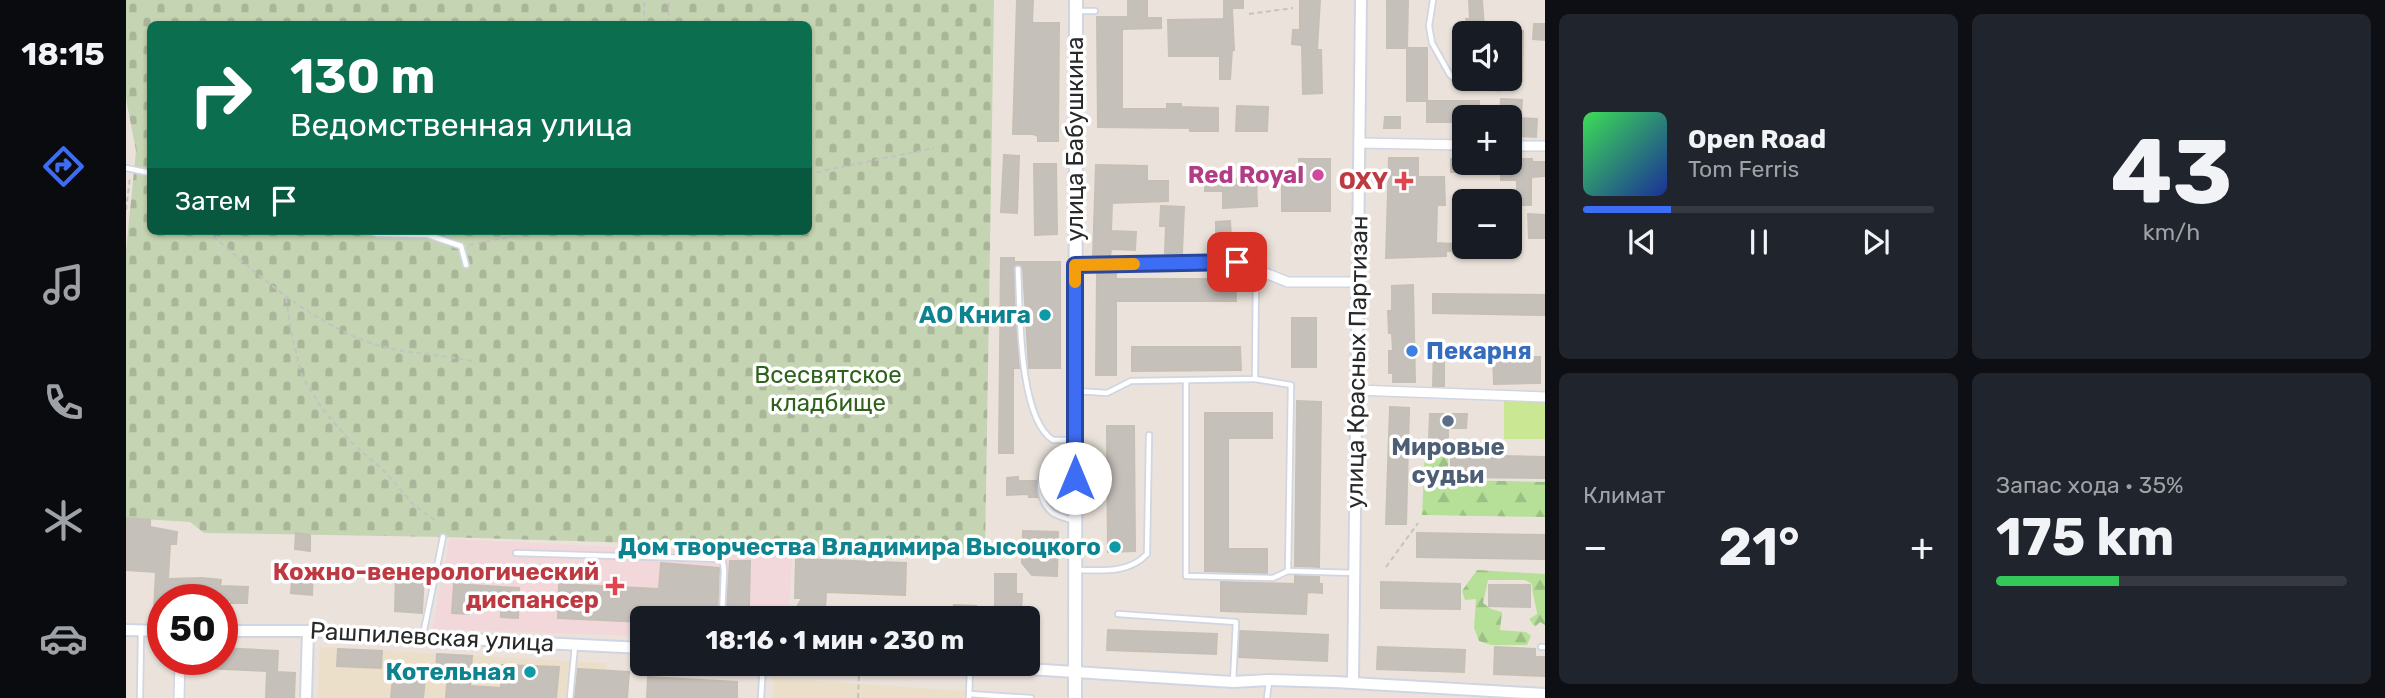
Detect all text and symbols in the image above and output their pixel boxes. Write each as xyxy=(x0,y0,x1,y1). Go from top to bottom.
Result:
map controls xyxy=(1452,21,1522,259)
button: sound xyxy=(1452,21,1522,91)
text: 18:15 xyxy=(21,35,105,73)
street label: улица Бабушкина xyxy=(1061,37,1089,241)
text: 130 m xyxy=(290,47,435,105)
icon: right xyxy=(175,49,266,140)
button: + xyxy=(1452,105,1522,175)
text: Ведомственная улица xyxy=(290,106,633,144)
text: 43 xyxy=(2110,118,2233,226)
text: Open Road xyxy=(1688,124,1826,155)
icon: directions xyxy=(39,142,88,191)
text: Tom Ferris xyxy=(1688,155,1799,183)
place label: Red Royal xyxy=(1188,161,1304,189)
marker: Red Royal xyxy=(1310,167,1326,183)
place label: OXY xyxy=(1339,167,1388,195)
marker: OXY xyxy=(1394,171,1414,191)
icon: arrive xyxy=(265,182,303,220)
text: Затем xyxy=(175,186,251,217)
button: − xyxy=(1452,189,1522,259)
street label: улица Красных Партизан xyxy=(1340,215,1374,509)
text: km/h xyxy=(2143,218,2200,246)
icon: previous xyxy=(1623,223,1661,261)
icon: pause xyxy=(1740,223,1778,261)
icon: next xyxy=(1857,223,1895,261)
pin xyxy=(1207,232,1267,292)
icon: arrive xyxy=(1218,243,1256,281)
icon: music xyxy=(39,260,88,309)
place label: АО Книга xyxy=(919,301,1031,329)
marker: АО Книга xyxy=(1037,307,1053,323)
place label: Пекарня xyxy=(1426,337,1532,365)
marker: Пекарня xyxy=(1404,343,1420,359)
park label: Всесвятское кладбище xyxy=(754,361,902,417)
icon: phone xyxy=(39,378,88,427)
marker: Мировые судьи xyxy=(1440,413,1456,429)
place label: Мировые судьи xyxy=(1391,433,1505,489)
position arrow xyxy=(1038,441,1112,515)
text: Запас хода · 35% xyxy=(1996,471,2184,499)
text: Климат xyxy=(1583,481,1665,509)
icon: climate xyxy=(39,496,88,545)
text: 175 km xyxy=(1996,506,2174,568)
text: 21° xyxy=(1719,516,1800,578)
text: − xyxy=(1583,524,1608,570)
text: + xyxy=(1910,524,1934,570)
place label: Дом творчества Владимира Высоцкого xyxy=(618,533,1101,561)
marker: Дом творчества Владимира Высоцкого xyxy=(1107,539,1123,555)
place label: Кожно-венерологический диспансер xyxy=(273,558,599,614)
marker: Кожно-венерологический диспансер xyxy=(605,576,625,596)
speed limit sign: 50 xyxy=(147,584,238,675)
icon: car xyxy=(39,614,88,663)
street label: Рашпилевская улица xyxy=(309,617,555,657)
text: 18:16 · 1 мин · 230 m xyxy=(706,625,964,656)
place label: Котельная xyxy=(386,658,516,686)
marker: Котельная xyxy=(522,664,538,680)

